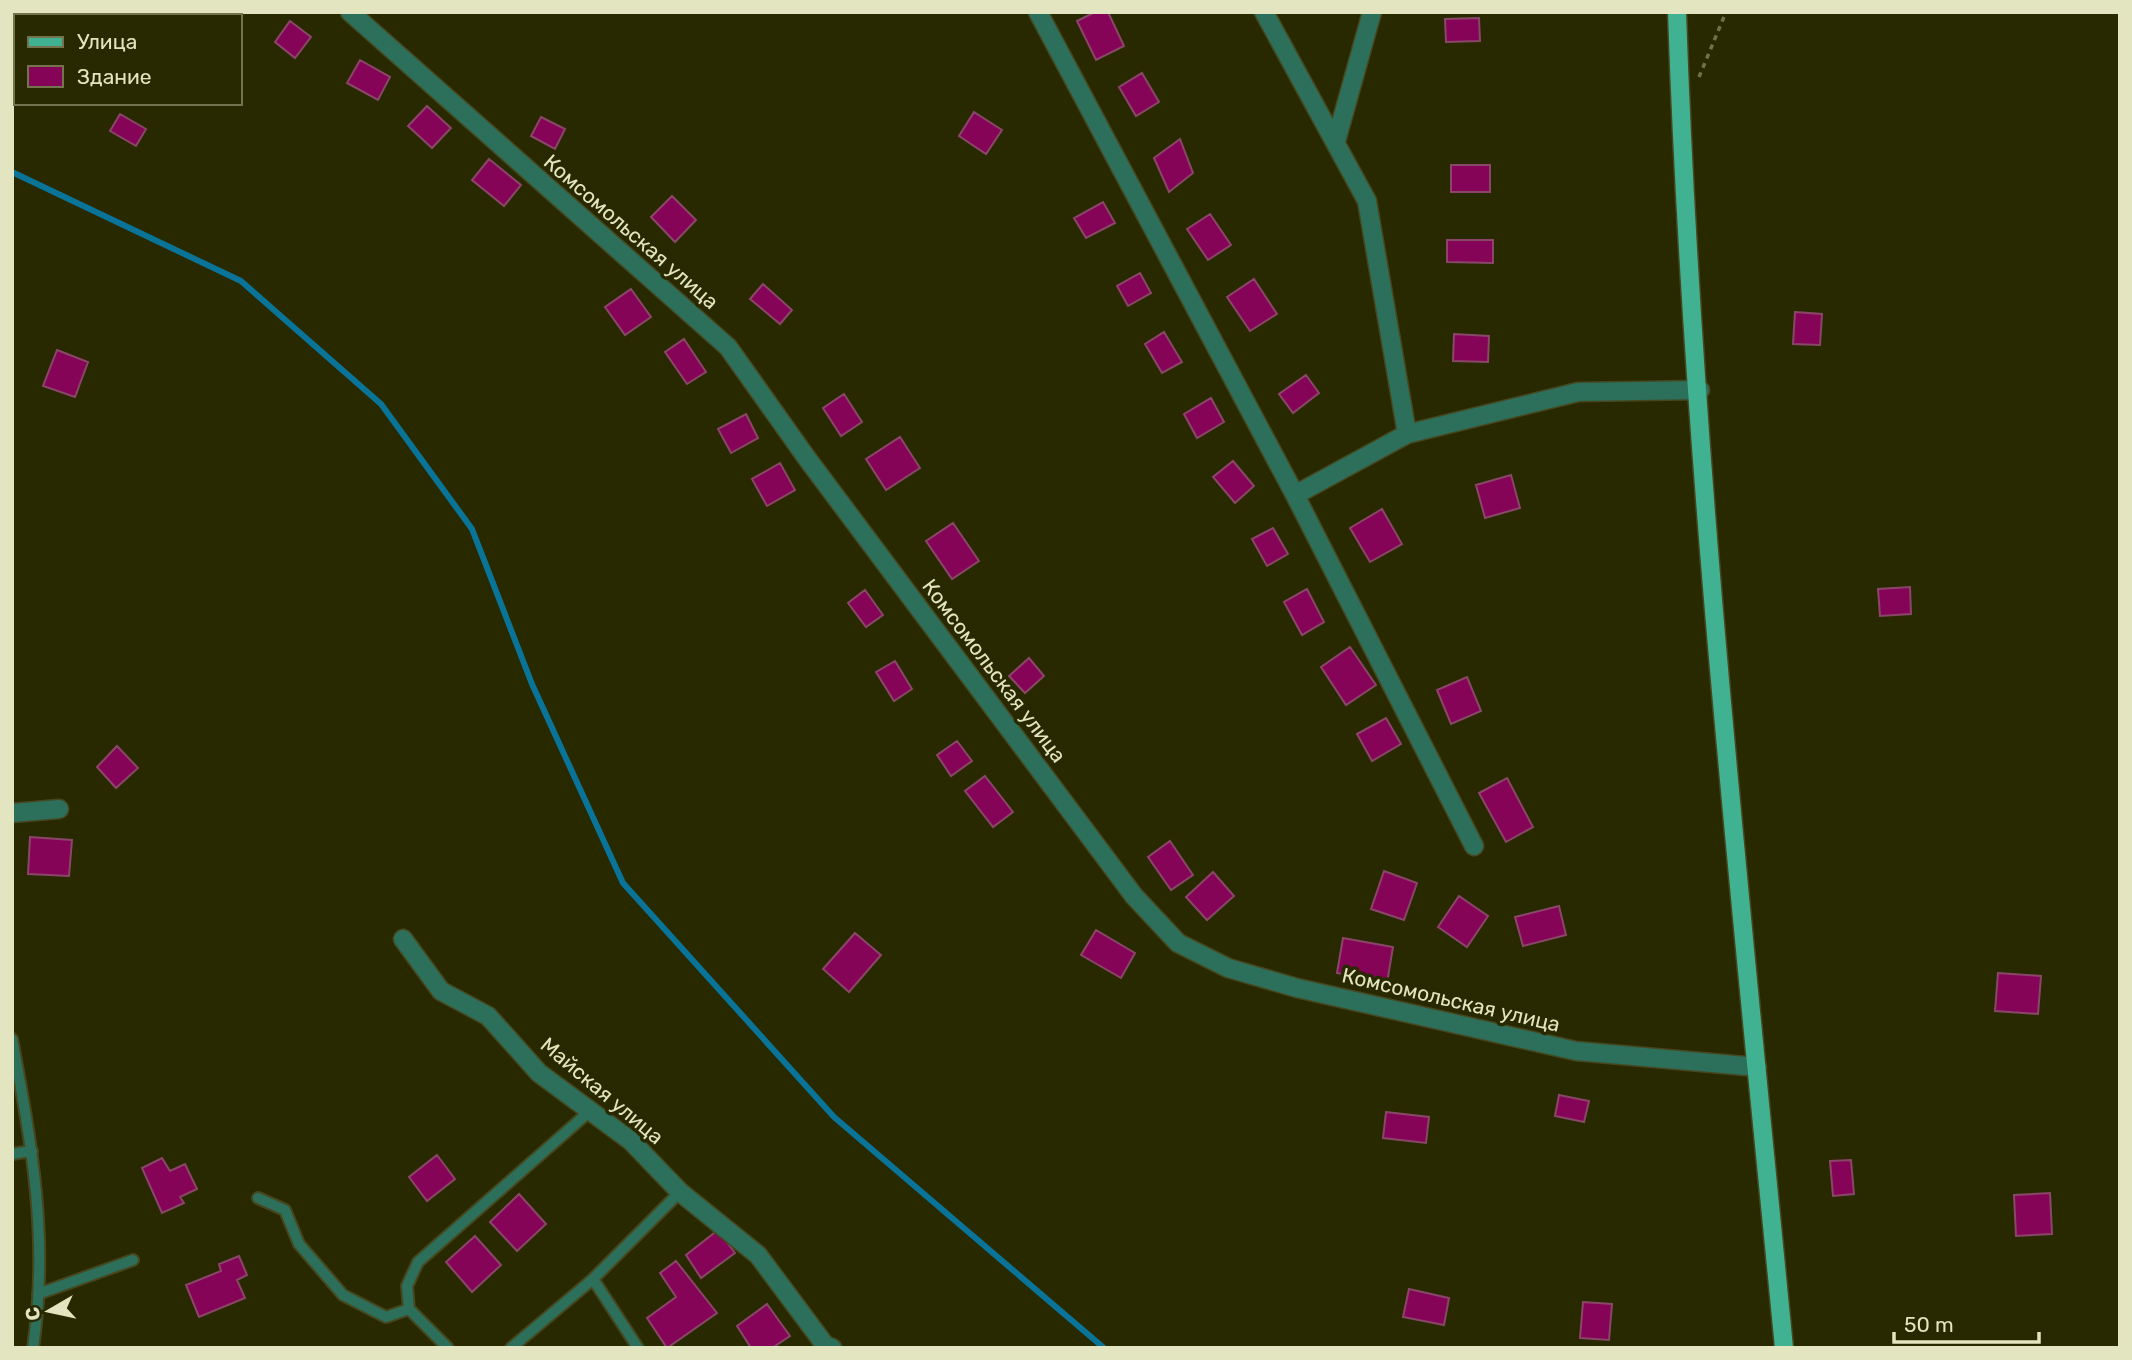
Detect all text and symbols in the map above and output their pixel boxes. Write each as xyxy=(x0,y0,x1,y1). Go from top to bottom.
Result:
legend xyxy=(14,14,242,105)
text: Улица xyxy=(77,29,137,54)
text: Здание xyxy=(77,64,152,89)
street label: Комсомольская улица xyxy=(539,149,724,314)
street label: Комсомольская улица xyxy=(917,574,1072,767)
street label: Комсомольская улица xyxy=(1340,962,1563,1037)
street label: Майская улица xyxy=(536,1032,669,1149)
north arrow xyxy=(14,1276,84,1346)
scale bar xyxy=(1894,1300,2039,1344)
text: С xyxy=(20,1305,45,1322)
text: 50 m xyxy=(1904,1312,1954,1337)

